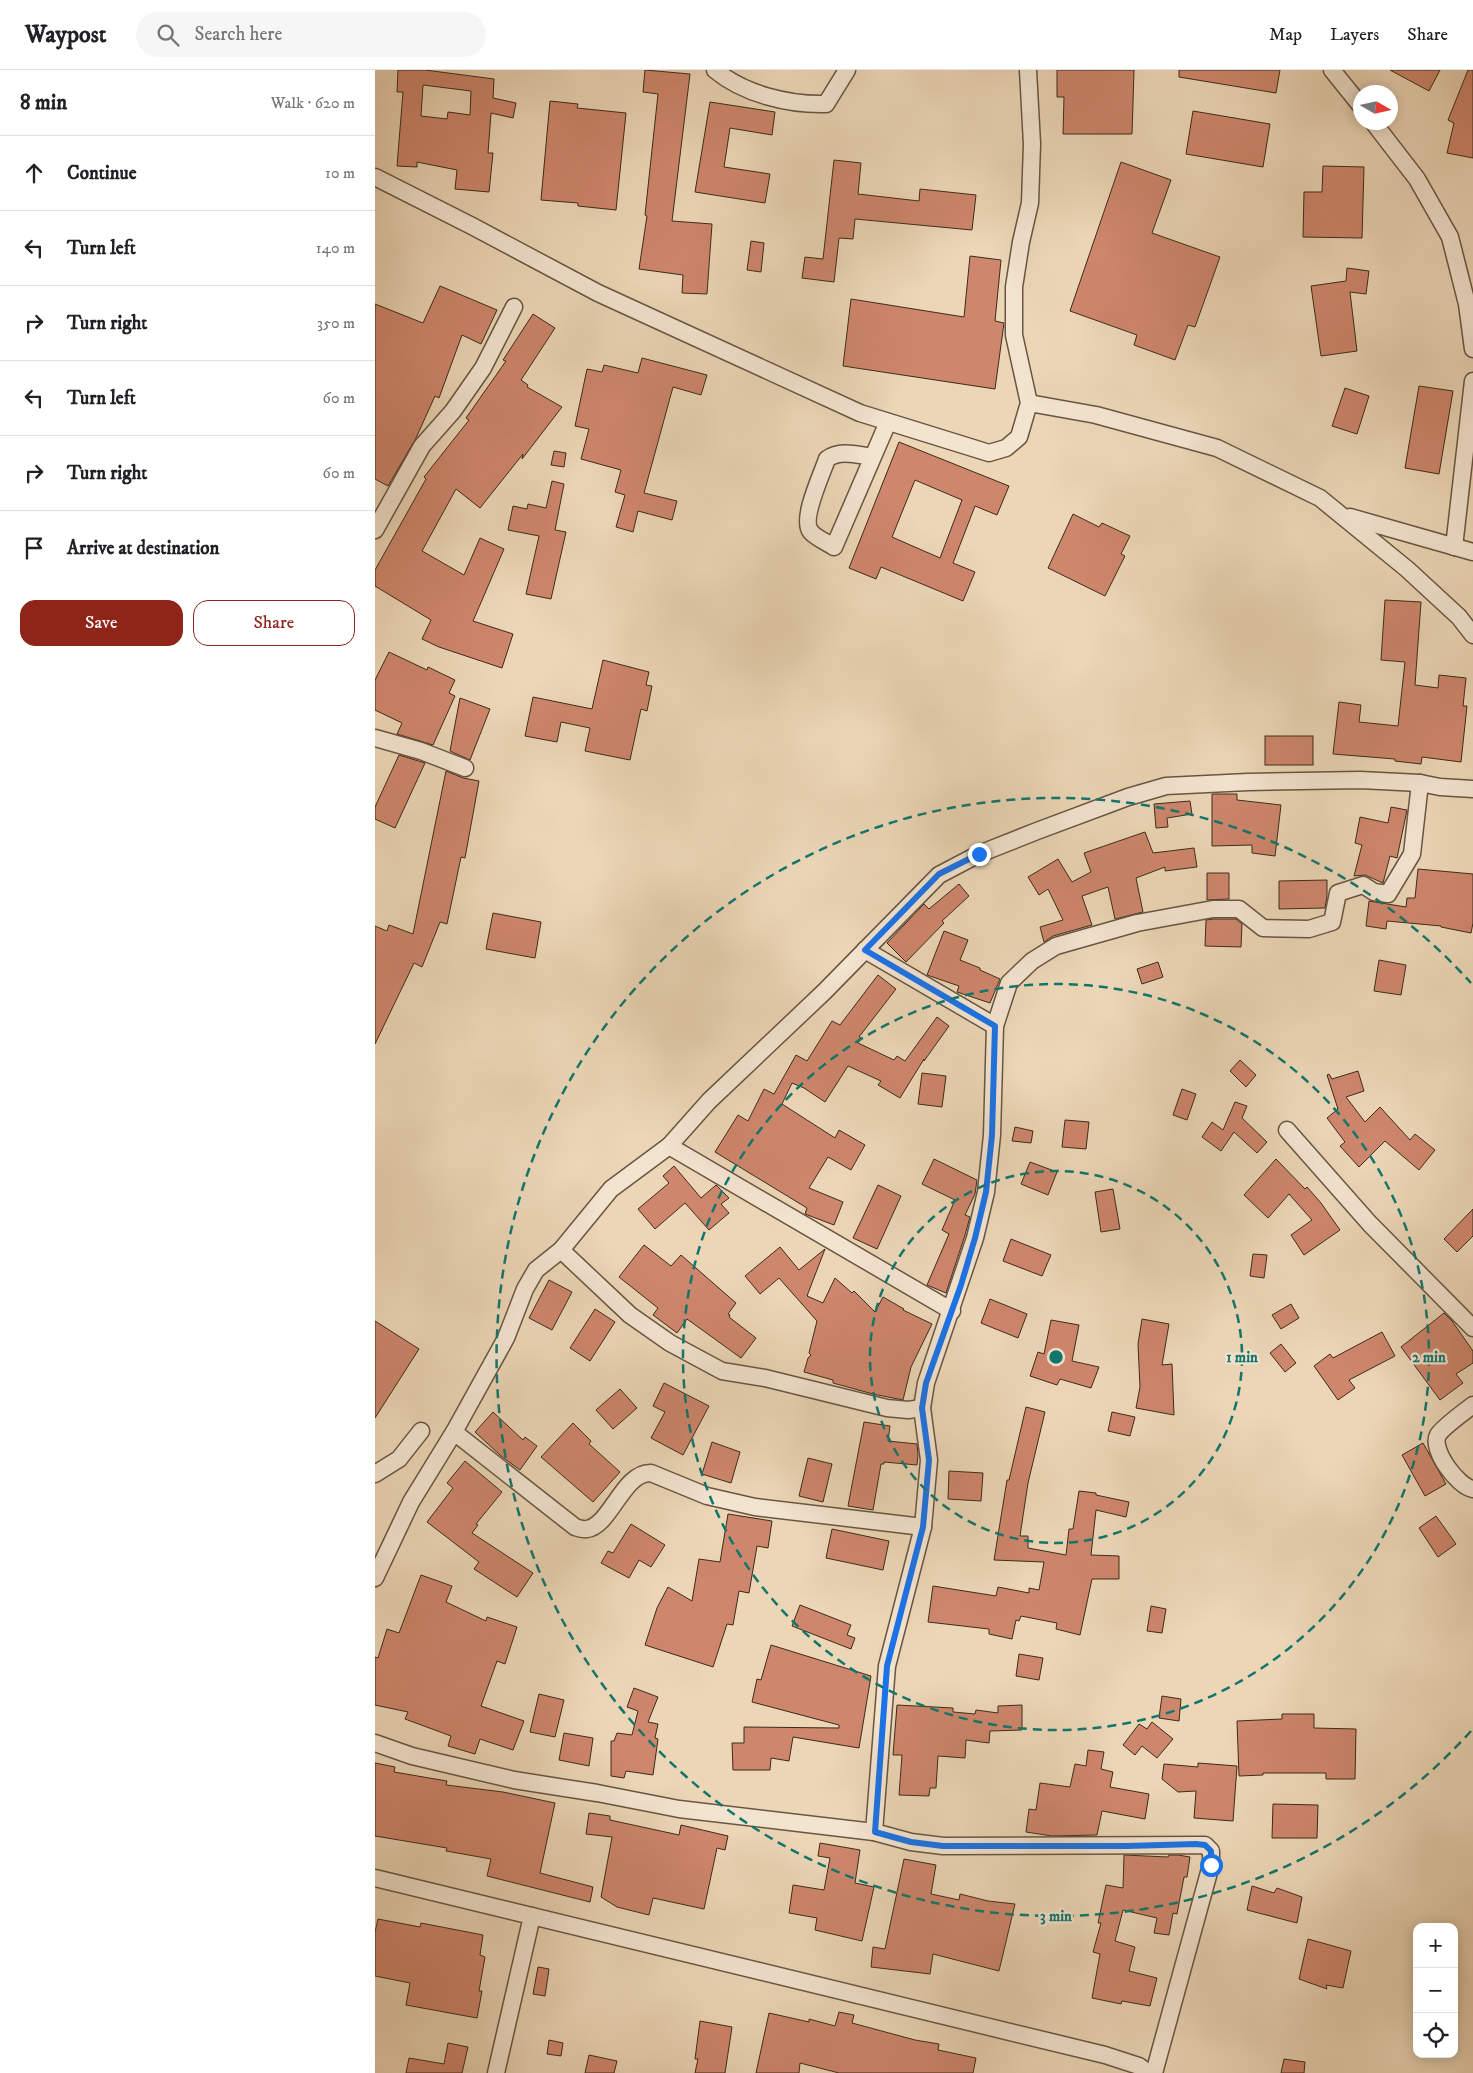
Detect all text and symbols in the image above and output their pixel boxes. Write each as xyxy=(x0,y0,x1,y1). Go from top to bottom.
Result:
search box xyxy=(136,12,486,57)
text: Waypost xyxy=(25,20,106,50)
icon: search xyxy=(154,21,182,49)
text: Search here xyxy=(194,23,282,46)
text: Map xyxy=(1269,24,1302,46)
text: Layers xyxy=(1330,24,1379,46)
text: Share xyxy=(1407,24,1448,46)
north arrow xyxy=(1353,85,1398,130)
text: 8 min xyxy=(20,90,67,116)
text: Walk · 620 m xyxy=(271,93,355,113)
icon: ahead xyxy=(20,159,48,187)
text: Continue xyxy=(67,162,137,185)
text: 10 m xyxy=(325,163,355,183)
icon: left xyxy=(20,234,48,262)
text: Turn left xyxy=(67,237,136,260)
text: 140 m xyxy=(316,238,355,258)
icon: right xyxy=(20,309,48,337)
text: Turn right xyxy=(67,312,147,335)
text: 350 m xyxy=(317,313,355,333)
icon: left xyxy=(20,384,48,412)
text: Turn left xyxy=(67,387,136,410)
text: 60 m xyxy=(323,388,355,408)
icon: right xyxy=(20,459,48,487)
text: Turn right xyxy=(67,462,147,485)
text: 60 m xyxy=(323,463,355,483)
icon: arrive xyxy=(20,534,48,562)
text: Arrive at destination xyxy=(67,537,219,560)
button: Save xyxy=(20,600,183,646)
button: Share xyxy=(193,600,355,646)
route end xyxy=(968,843,991,866)
centre of rings xyxy=(1047,1348,1065,1366)
text: 1 min xyxy=(1226,1348,1258,1367)
text: 2 min xyxy=(1412,1348,1446,1367)
route start xyxy=(1200,1854,1223,1877)
text: 3 min xyxy=(1040,1907,1072,1926)
map controls xyxy=(1413,1923,1458,2058)
button: + xyxy=(1413,1923,1458,1968)
button: − xyxy=(1413,1968,1458,2013)
button: locate xyxy=(1413,2013,1458,2058)

